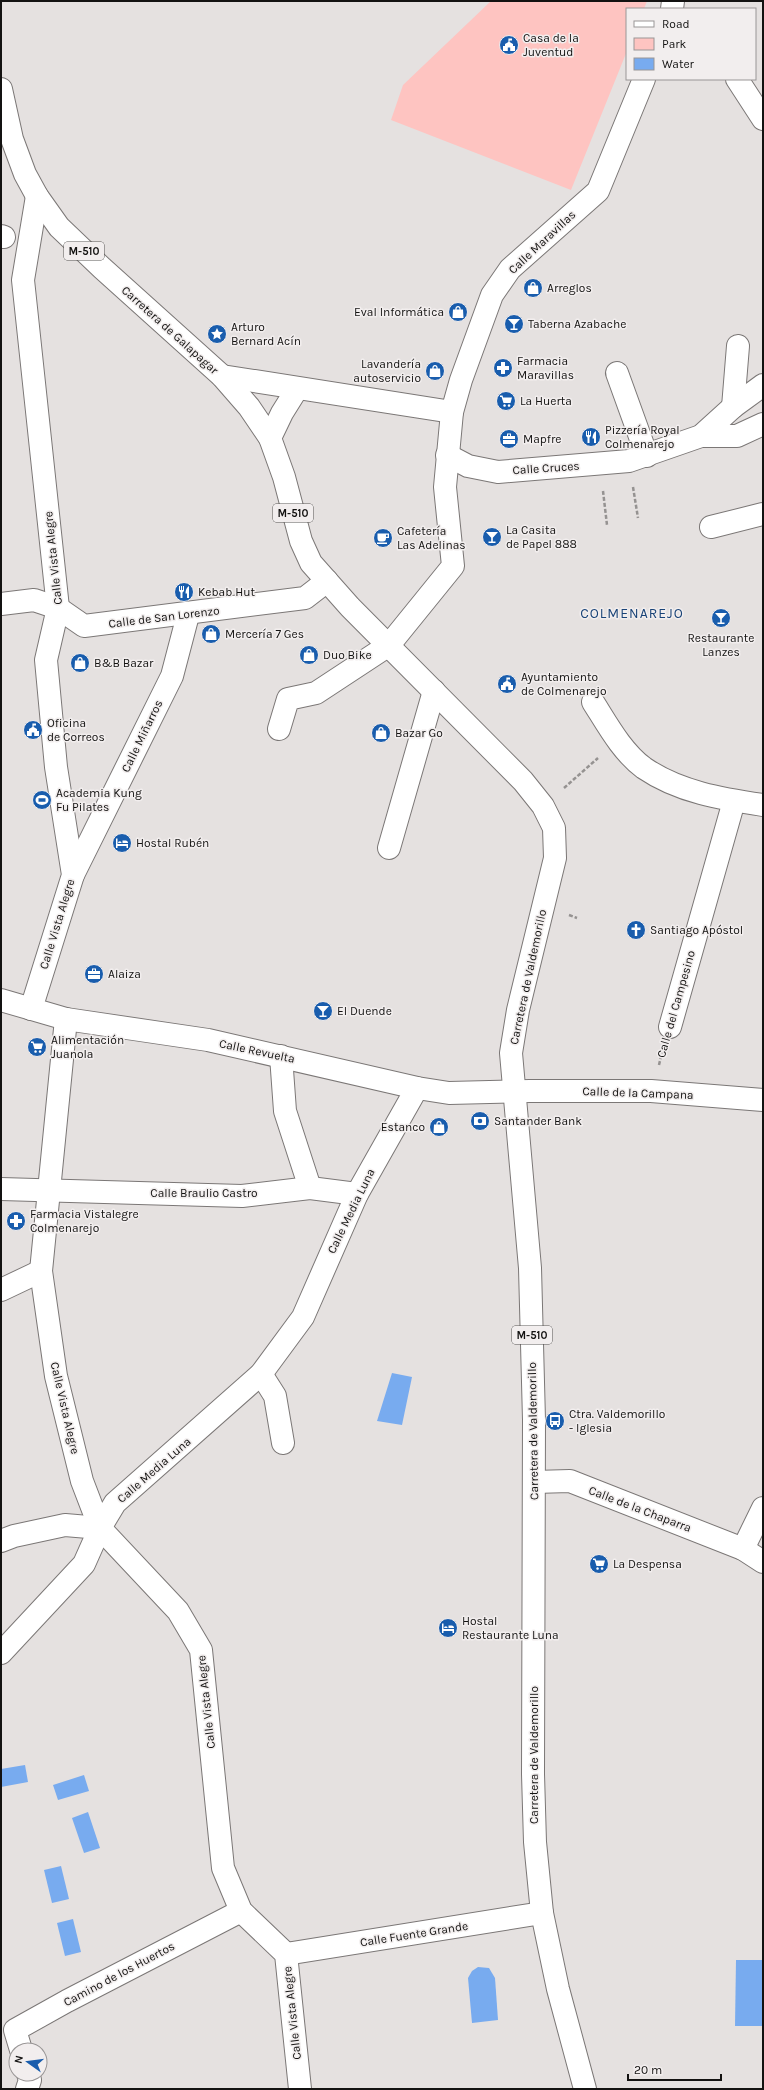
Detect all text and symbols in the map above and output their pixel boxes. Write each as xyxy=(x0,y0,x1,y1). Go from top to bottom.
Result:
legend xyxy=(626,8,756,80)
text: Road xyxy=(662,17,690,31)
place label: Casa de la Juventud xyxy=(523,31,579,59)
public building icon: Casa de la Juventud xyxy=(498,34,520,56)
text: Park xyxy=(662,37,687,51)
text: Water xyxy=(662,57,695,71)
street label: Calle Maravillas xyxy=(506,207,578,277)
road number: M-510 xyxy=(64,242,104,260)
shop icon: Arreglos xyxy=(522,277,544,299)
place label: Arreglos xyxy=(547,281,592,295)
street label: Carretera de Galapagar xyxy=(119,283,222,377)
shop icon: Eval Informática xyxy=(447,301,469,323)
place label: Eval Informática xyxy=(354,305,444,319)
bar icon: Taberna Azabache xyxy=(503,313,525,335)
place label: Taberna Azabache xyxy=(528,317,626,331)
place label: Arturo Bernard Acín xyxy=(231,320,301,348)
place icon: Arturo Bernard Acín xyxy=(206,323,228,345)
place label: Farmacia Maravillas xyxy=(517,354,574,382)
place label: Lavandería autoservicio xyxy=(353,357,421,385)
pharmacy icon: Farmacia Maravillas xyxy=(492,357,514,379)
shop icon: Lavandería autoservicio xyxy=(424,360,446,382)
supermarket icon: La Huerta xyxy=(495,390,517,412)
place label: La Huerta xyxy=(520,394,572,408)
place label: Pizzería Royal Colmenarejo xyxy=(605,423,680,451)
restaurant icon: Pizzería Royal Colmenarejo xyxy=(580,426,602,448)
office icon: Mapfre xyxy=(498,428,520,450)
place label: Mapfre xyxy=(523,432,561,446)
street label: Calle Cruces xyxy=(512,459,580,477)
road number: M-510 xyxy=(273,504,313,522)
street label: Calle Vista Alegre xyxy=(41,511,65,605)
place label: La Casita de Papel 888 xyxy=(506,523,577,551)
place label: Cafetería Las Adelinas xyxy=(397,524,466,552)
bar icon: La Casita de Papel 888 xyxy=(481,526,503,548)
cafe icon: Cafetería Las Adelinas xyxy=(372,527,394,549)
restaurant icon: Kebab Hut xyxy=(173,581,195,603)
place label: Kebab Hut xyxy=(198,585,255,599)
street label: Calle de San Lorenzo xyxy=(108,603,220,631)
district label: COLMENAREJO xyxy=(580,605,684,622)
bar icon: Restaurante Lanzes xyxy=(710,607,732,629)
shop icon: Mercería 7 Ges xyxy=(200,623,222,645)
place label: Mercería 7 Ges xyxy=(225,627,304,641)
place label: Restaurante Lanzes xyxy=(687,631,755,659)
shop icon: Duo Bike xyxy=(298,644,320,666)
place label: Duo Bike xyxy=(323,648,372,662)
shop icon: B&B Bazar xyxy=(69,652,91,674)
place label: B&B Bazar xyxy=(94,656,154,670)
place label: Ayuntamiento de Colmenarejo xyxy=(521,670,606,698)
public building icon: Ayuntamiento de Colmenarejo xyxy=(496,673,518,695)
street label: Calle Miñarros xyxy=(118,698,166,774)
place label: Oficina de Correos xyxy=(47,716,105,744)
public building icon: Oficina de Correos xyxy=(22,719,44,741)
shop icon: Bazar Go xyxy=(370,722,392,744)
place label: Bazar Go xyxy=(395,726,443,740)
place label: Academia Kung Fu Pilates xyxy=(56,786,142,814)
sports icon: Academia Kung Fu Pilates xyxy=(31,789,53,811)
hotel icon: Hostal Rubén xyxy=(111,832,133,854)
place label: Hostal Rubén xyxy=(136,836,209,850)
street label: Calle Vista Alegre xyxy=(37,877,77,971)
street label: Carretera de Valdemorillo xyxy=(507,908,549,1046)
church icon: Santiago Apóstol xyxy=(625,919,647,941)
place label: Santiago Apóstol xyxy=(650,923,743,937)
street label: Calle del Campesino xyxy=(654,949,698,1059)
office icon: Alaiza xyxy=(83,963,105,985)
place label: Alaiza xyxy=(108,967,141,981)
bar icon: El Duende xyxy=(312,1000,334,1022)
place label: El Duende xyxy=(337,1004,392,1018)
place label: Alimentación Juanola xyxy=(51,1033,124,1061)
supermarket icon: Alimentación Juanola xyxy=(26,1036,48,1058)
street label: Calle Revuelta xyxy=(218,1036,296,1066)
street label: Calle de la Campana xyxy=(582,1084,694,1102)
bank icon: Santander Bank xyxy=(469,1110,491,1132)
place label: Santander Bank xyxy=(494,1114,582,1128)
shop icon: Estanco xyxy=(428,1116,450,1138)
place label: Estanco xyxy=(381,1120,425,1134)
street label: Calle Media Luna xyxy=(324,1166,378,1256)
street label: Calle Braulio Castro xyxy=(150,1186,258,1200)
place label: Farmacia Vistalegre Colmenarejo xyxy=(30,1207,139,1235)
pharmacy icon: Farmacia Vistalegre Colmenarejo xyxy=(5,1210,27,1232)
road number: M-510 xyxy=(512,1326,552,1344)
street label: Calle Vista Alegre xyxy=(48,1361,82,1455)
street label: Carretera de Valdemorillo xyxy=(525,1362,541,1500)
place label: Ctra. Valdemorillo - Iglesia xyxy=(569,1407,665,1435)
bus stop icon: Ctra. Valdemorillo - Iglesia xyxy=(544,1410,566,1432)
street label: Calle Media Luna xyxy=(114,1434,194,1506)
street label: Calle de la Chaparra xyxy=(587,1483,693,1535)
supermarket icon: La Despensa xyxy=(588,1553,610,1575)
place label: La Despensa xyxy=(613,1557,682,1571)
place label: Hostal Restaurante Luna xyxy=(462,1614,559,1642)
hotel icon: Hostal Restaurante Luna xyxy=(437,1617,459,1639)
street label: Calle Vista Alegre xyxy=(194,1655,218,1749)
street label: Carretera de Valdemorillo xyxy=(527,1686,541,1824)
street label: Calle Fuente Grande xyxy=(359,1919,469,1949)
street label: Camino de los Huertos xyxy=(61,1939,177,2009)
street label: Calle Vista Alegre xyxy=(280,1966,304,2060)
north arrow xyxy=(8,2042,48,2082)
text: N xyxy=(12,2054,26,2065)
scale bar xyxy=(628,2056,721,2082)
text: 20 m xyxy=(634,2063,662,2077)

